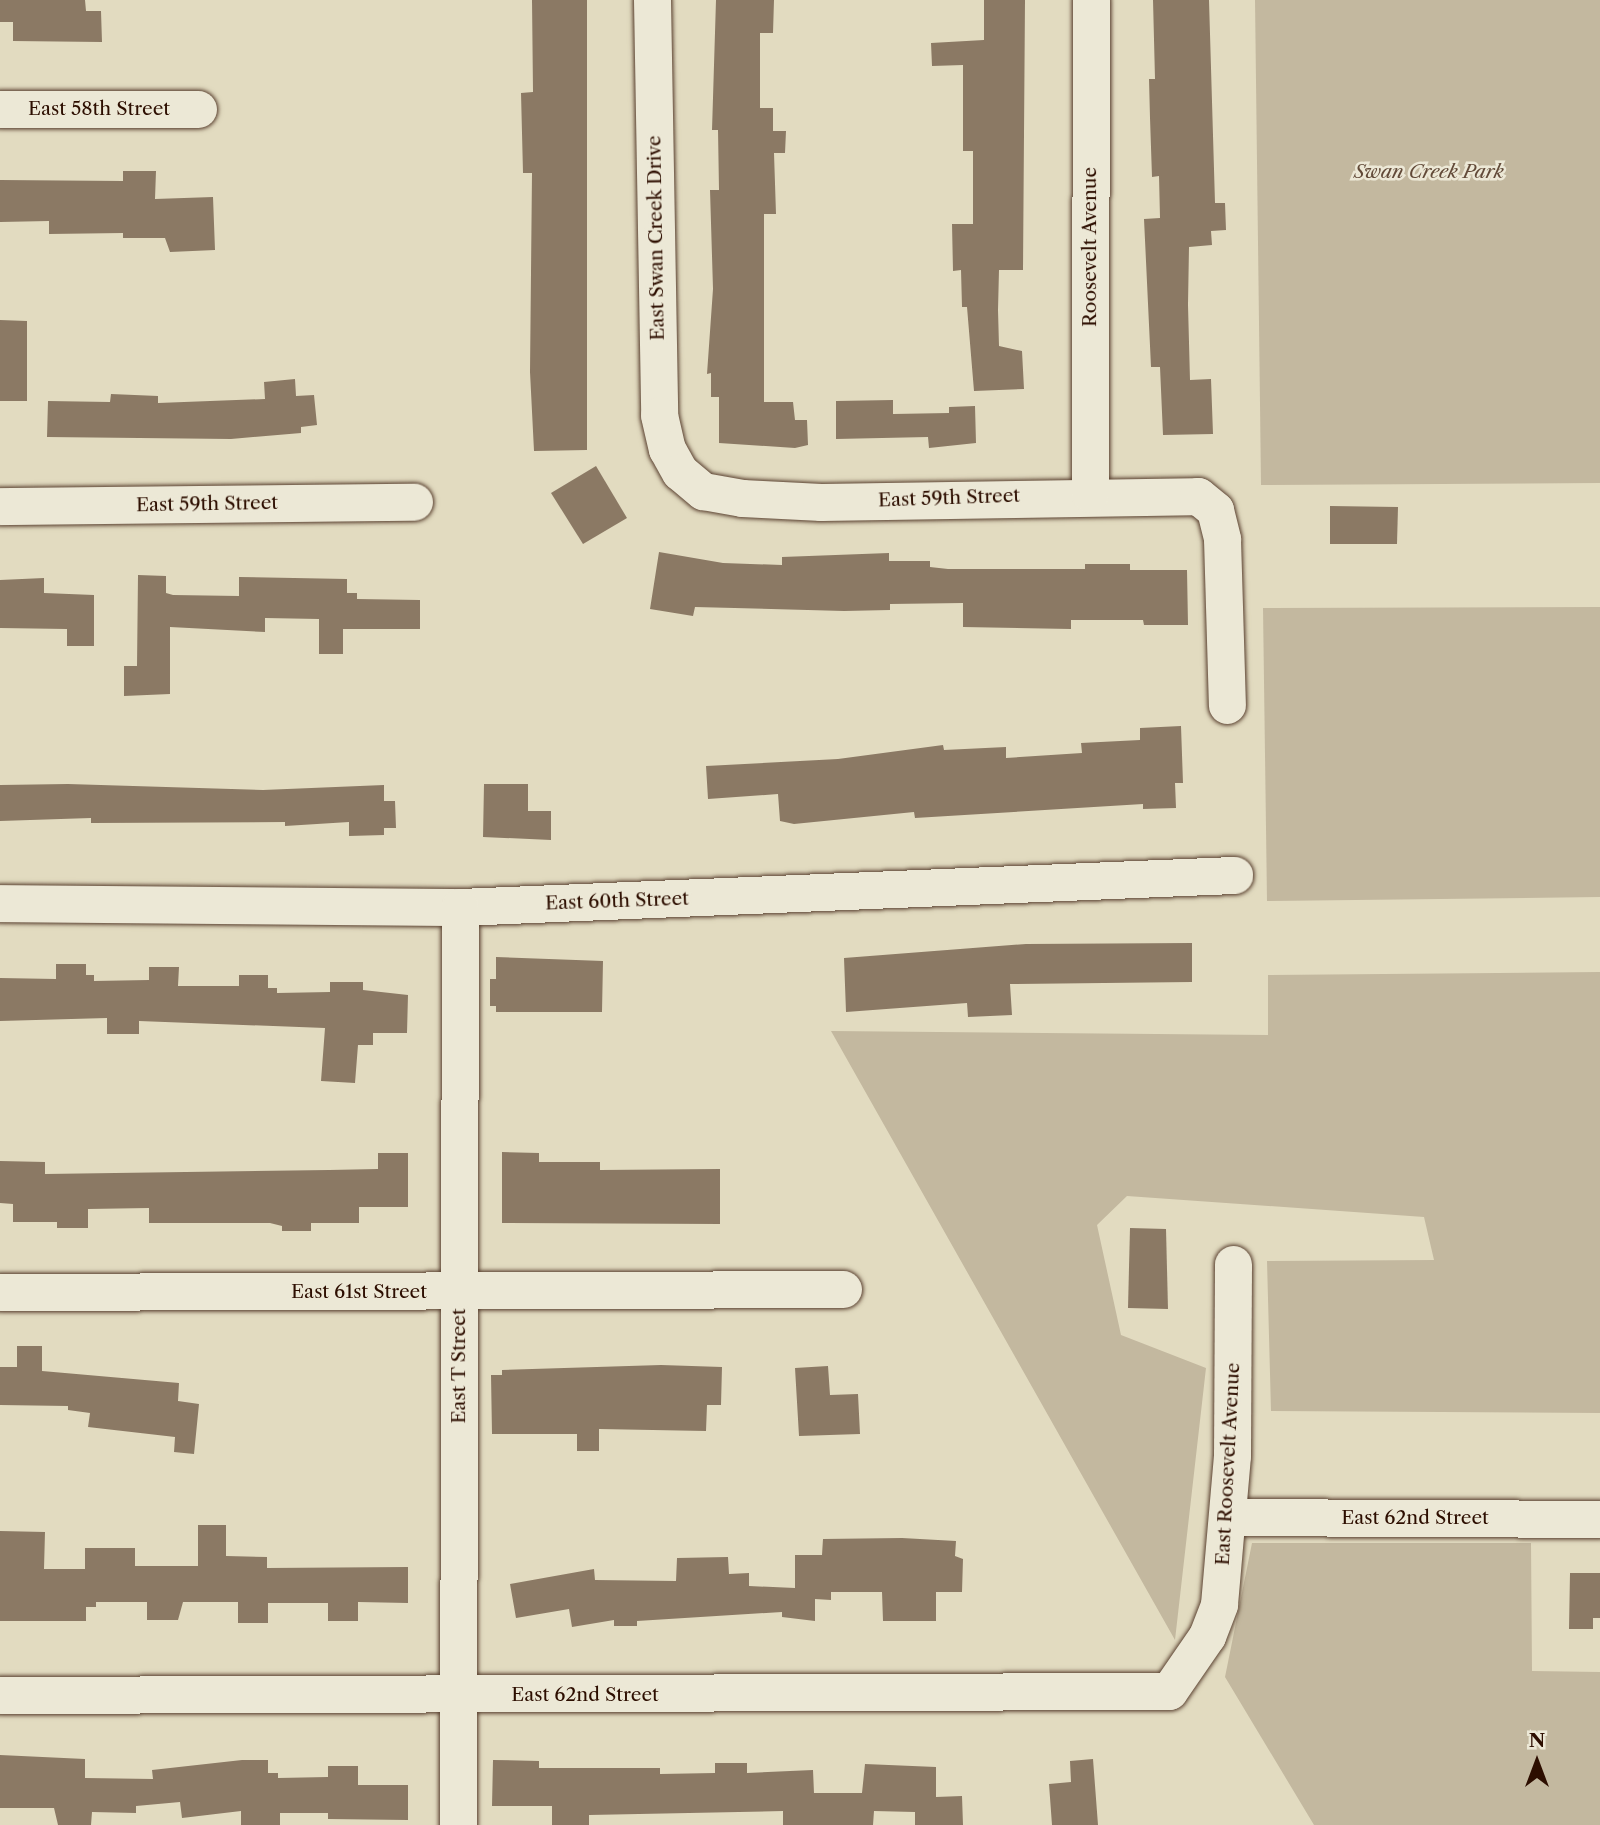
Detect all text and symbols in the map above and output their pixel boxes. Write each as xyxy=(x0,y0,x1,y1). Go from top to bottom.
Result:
street label: East 58th Street xyxy=(28,98,170,120)
street label: East Swan Creek Drive xyxy=(643,135,669,341)
park label: Swan Creek Park xyxy=(1354,161,1504,183)
street label: Roosevelt Avenue xyxy=(1079,167,1101,327)
street label: East 59th Street xyxy=(878,484,1020,512)
street label: East 59th Street xyxy=(136,491,278,517)
street label: East 60th Street xyxy=(545,887,689,915)
street label: East 61st Street xyxy=(291,1281,427,1303)
street label: East T Street xyxy=(448,1308,470,1424)
street label: East Roosevelt Avenue xyxy=(1211,1362,1245,1566)
street label: East 62nd Street xyxy=(1341,1507,1489,1529)
street label: East 62nd Street xyxy=(511,1684,659,1706)
north arrow xyxy=(1502,1727,1572,1797)
text: N xyxy=(1529,1729,1545,1752)

